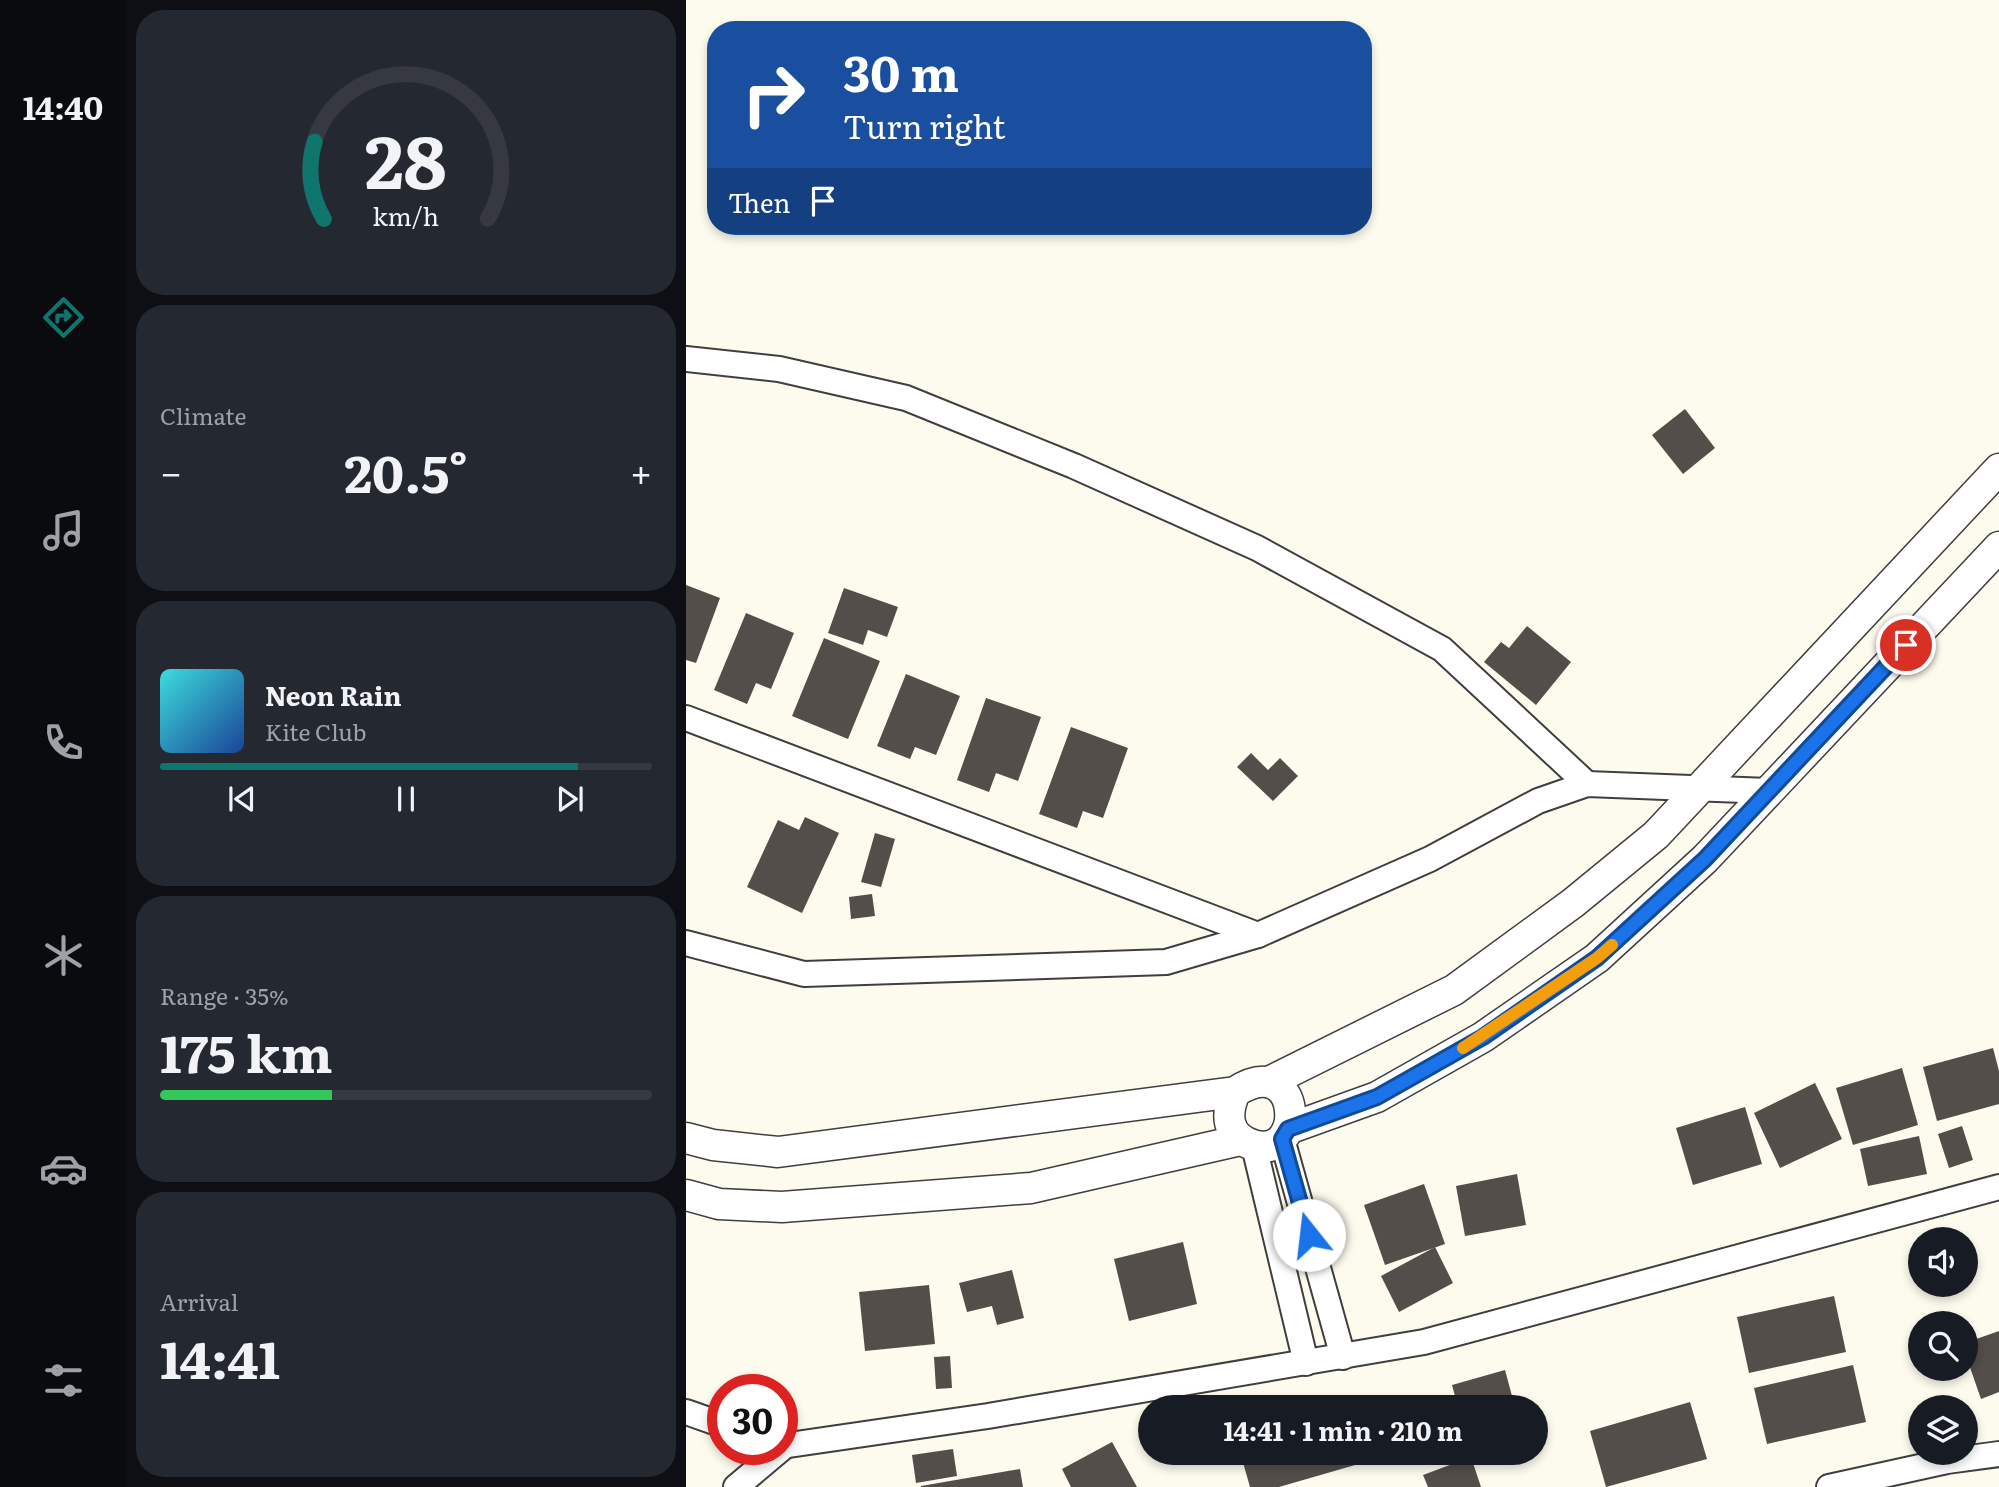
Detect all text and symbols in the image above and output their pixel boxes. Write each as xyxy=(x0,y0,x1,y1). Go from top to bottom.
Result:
text: 30 m xyxy=(843,34,959,107)
icon: right xyxy=(728,49,819,140)
text: 14:40 xyxy=(23,82,103,130)
text: Turn right xyxy=(843,101,1005,149)
text: 28 xyxy=(365,103,447,211)
text: Then xyxy=(728,182,790,221)
icon: arrive xyxy=(804,182,842,220)
text: km/h xyxy=(373,197,439,234)
icon: directions xyxy=(39,293,88,342)
text: Climate xyxy=(160,398,246,432)
text: 20.5° xyxy=(344,432,468,509)
text: − xyxy=(160,442,182,499)
text: + xyxy=(630,442,652,499)
icon: music xyxy=(39,506,88,555)
pin xyxy=(1876,615,1936,675)
icon: arrive xyxy=(1887,626,1925,664)
text: Neon Rain xyxy=(265,675,402,714)
text: Kite Club xyxy=(265,714,366,748)
icon: phone xyxy=(39,718,88,767)
icon: previous xyxy=(223,780,261,818)
icon: pause xyxy=(387,780,425,818)
icon: next xyxy=(551,780,589,818)
icon: climate xyxy=(39,931,88,980)
text: Range · 35% xyxy=(160,978,289,1012)
text: 175 km xyxy=(160,1012,333,1089)
icon: car xyxy=(39,1144,88,1193)
position arrow xyxy=(1272,1198,1346,1272)
map controls xyxy=(1908,1227,1978,1465)
button: sound xyxy=(1908,1227,1978,1297)
text: Arrival xyxy=(160,1284,239,1318)
button: search xyxy=(1908,1311,1978,1381)
text: 14:41 xyxy=(160,1318,280,1395)
icon: filters xyxy=(39,1356,88,1405)
speed limit sign: 30 xyxy=(707,1374,798,1465)
button: layers xyxy=(1908,1395,1978,1465)
text: 14:41 · 1 min · 210 m xyxy=(1223,1410,1463,1449)

